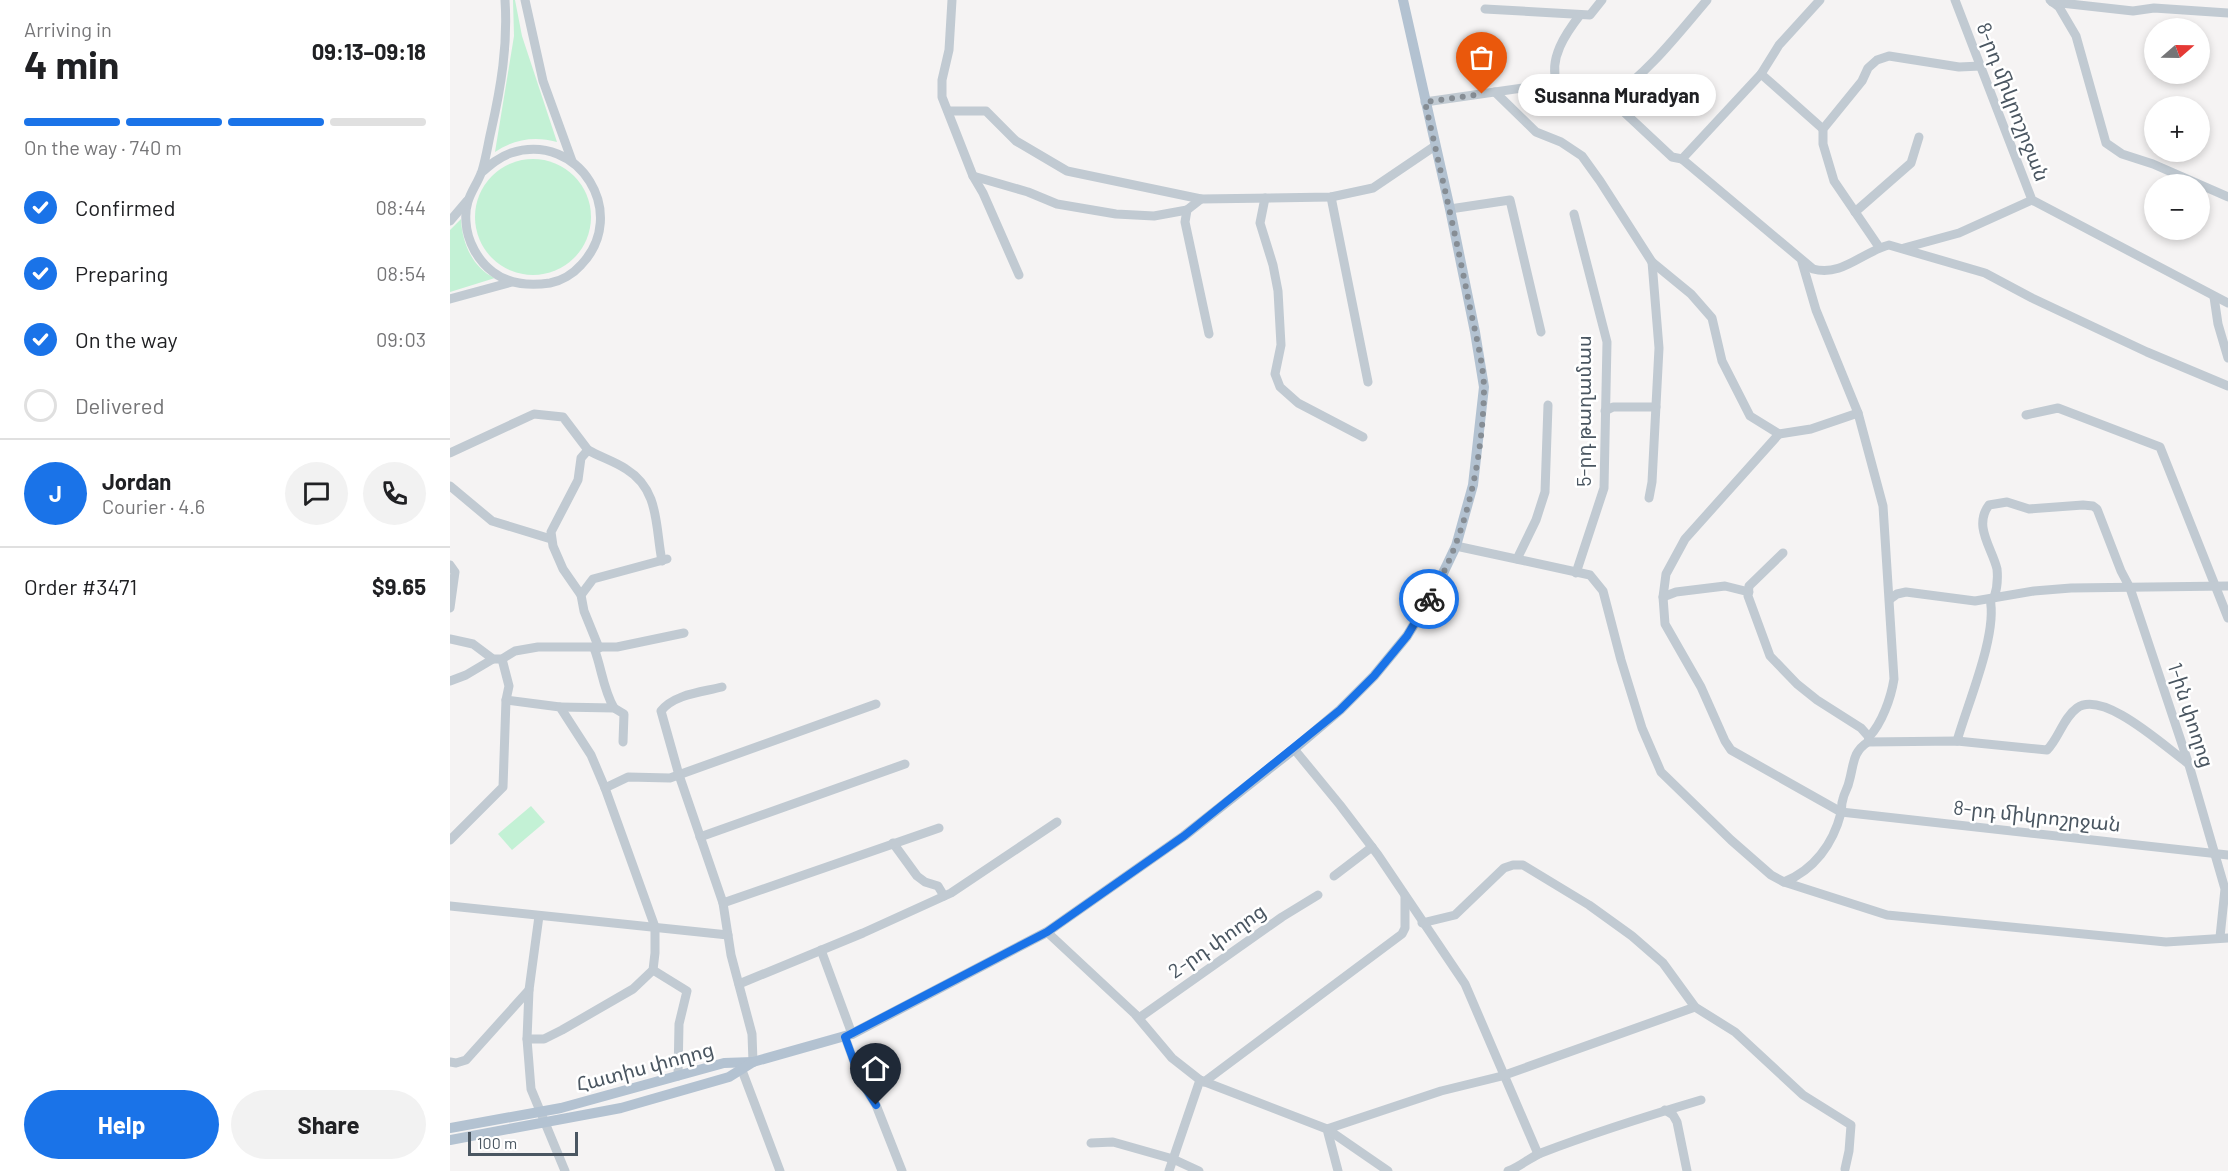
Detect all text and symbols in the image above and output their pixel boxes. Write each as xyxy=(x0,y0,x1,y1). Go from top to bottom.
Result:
text: Arriving in xyxy=(24,17,112,41)
north arrow xyxy=(2144,18,2210,84)
map controls xyxy=(2144,18,2210,240)
street label: 8-րդ միկրոշրջան xyxy=(1972,19,2055,185)
pin xyxy=(1456,32,1507,94)
text: 09:13–09:18 xyxy=(312,38,426,64)
text: 4 min xyxy=(24,40,119,87)
icon: bag xyxy=(1465,41,1498,74)
callout: Susanna Muradyan xyxy=(1518,73,1716,115)
text: Susanna Muradyan xyxy=(1534,83,1700,107)
button: + xyxy=(2144,96,2210,162)
text: On the way · 740 m xyxy=(24,135,182,159)
button: − xyxy=(2144,174,2210,240)
icon: check xyxy=(24,191,57,224)
text: Confirmed xyxy=(75,194,175,220)
text: 08:44 xyxy=(375,195,426,219)
icon: check xyxy=(24,257,57,290)
text: Preparing xyxy=(75,260,168,286)
text: 08:54 xyxy=(376,261,426,285)
icon: check xyxy=(24,323,57,356)
text: On the way xyxy=(75,326,178,352)
text: 09:03 xyxy=(376,327,426,351)
street label: 5-րդ թաղամաս xyxy=(1571,335,1596,487)
text: Delivered xyxy=(75,392,164,418)
button: chat xyxy=(285,462,348,525)
button: phone xyxy=(363,462,426,525)
text: Jordan xyxy=(102,468,171,494)
text: J xyxy=(49,480,62,506)
text: Courier · 4.6 xyxy=(102,494,205,518)
courier xyxy=(1399,569,1459,629)
text: Order #3471 xyxy=(24,573,137,599)
text: $9.65 xyxy=(372,573,426,599)
icon: bike xyxy=(1413,583,1446,616)
street label: 1-ին փողոց xyxy=(2163,659,2220,770)
street label: 8-րդ միկրոշրջան xyxy=(1952,794,2122,837)
street label: 2-րդ փողոց xyxy=(1163,898,1270,983)
street label: Հատիս փողոց xyxy=(573,1036,716,1097)
pin xyxy=(850,1043,901,1105)
icon: home xyxy=(859,1052,892,1085)
button: Help xyxy=(24,1090,219,1159)
button: Share xyxy=(231,1090,426,1159)
scale bar xyxy=(468,1129,578,1156)
text: 100 m xyxy=(477,1133,517,1152)

